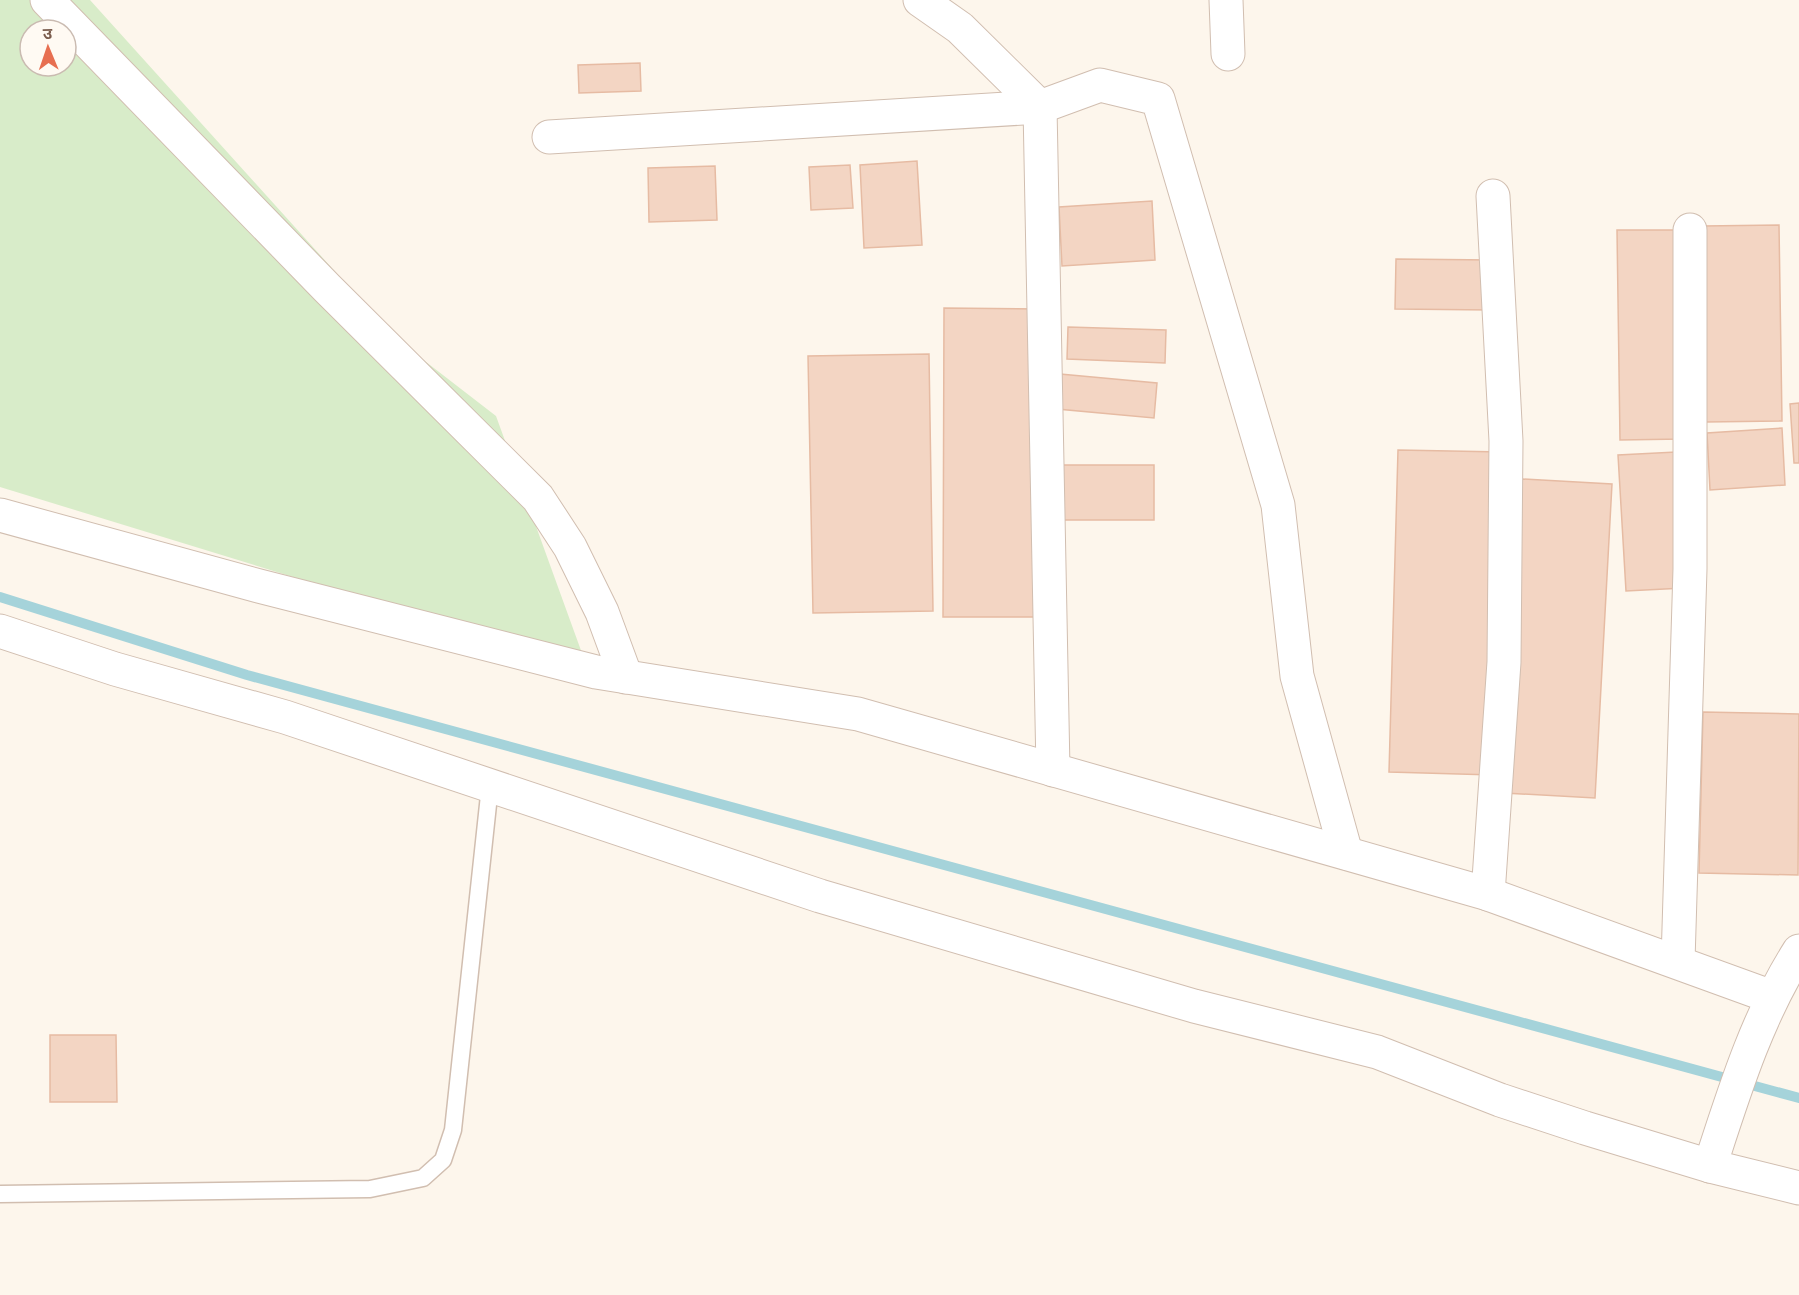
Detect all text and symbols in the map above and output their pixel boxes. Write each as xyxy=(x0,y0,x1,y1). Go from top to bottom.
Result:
north arrow xyxy=(18,18,78,78)
text: उ xyxy=(42,24,53,43)

